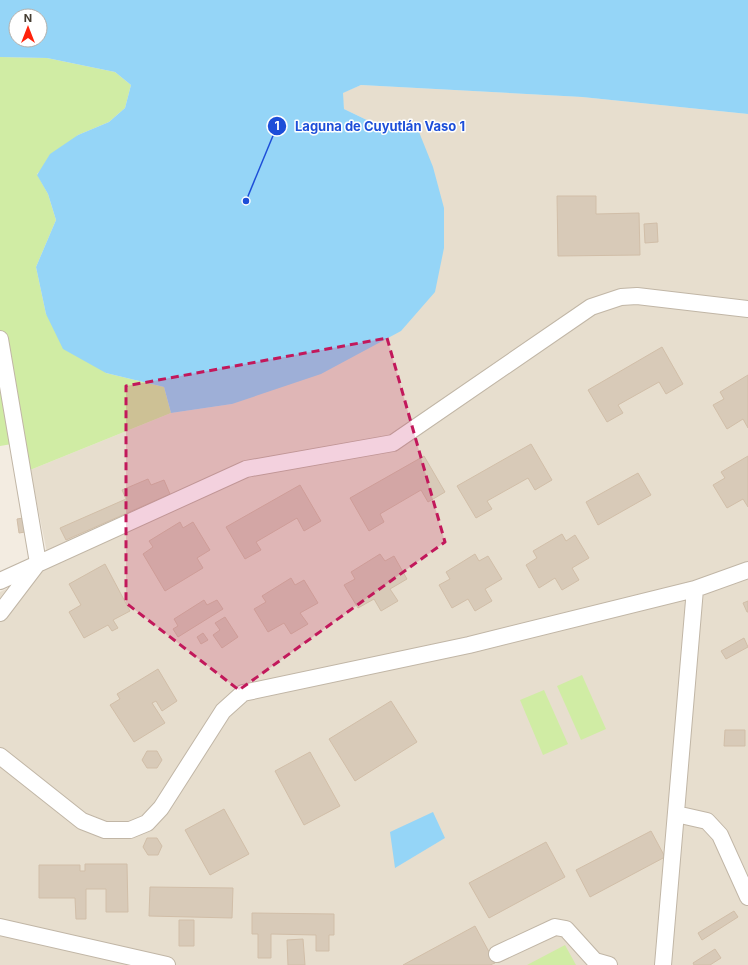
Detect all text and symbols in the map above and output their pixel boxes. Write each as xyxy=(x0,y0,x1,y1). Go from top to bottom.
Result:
north arrow xyxy=(8,8,48,48)
text: N xyxy=(24,11,32,25)
callout: Laguna de Cuyutlán Vaso 1 xyxy=(267,114,473,139)
text: 1 xyxy=(274,118,280,133)
text: Laguna de Cuyutlán Vaso 1 xyxy=(295,118,465,134)

